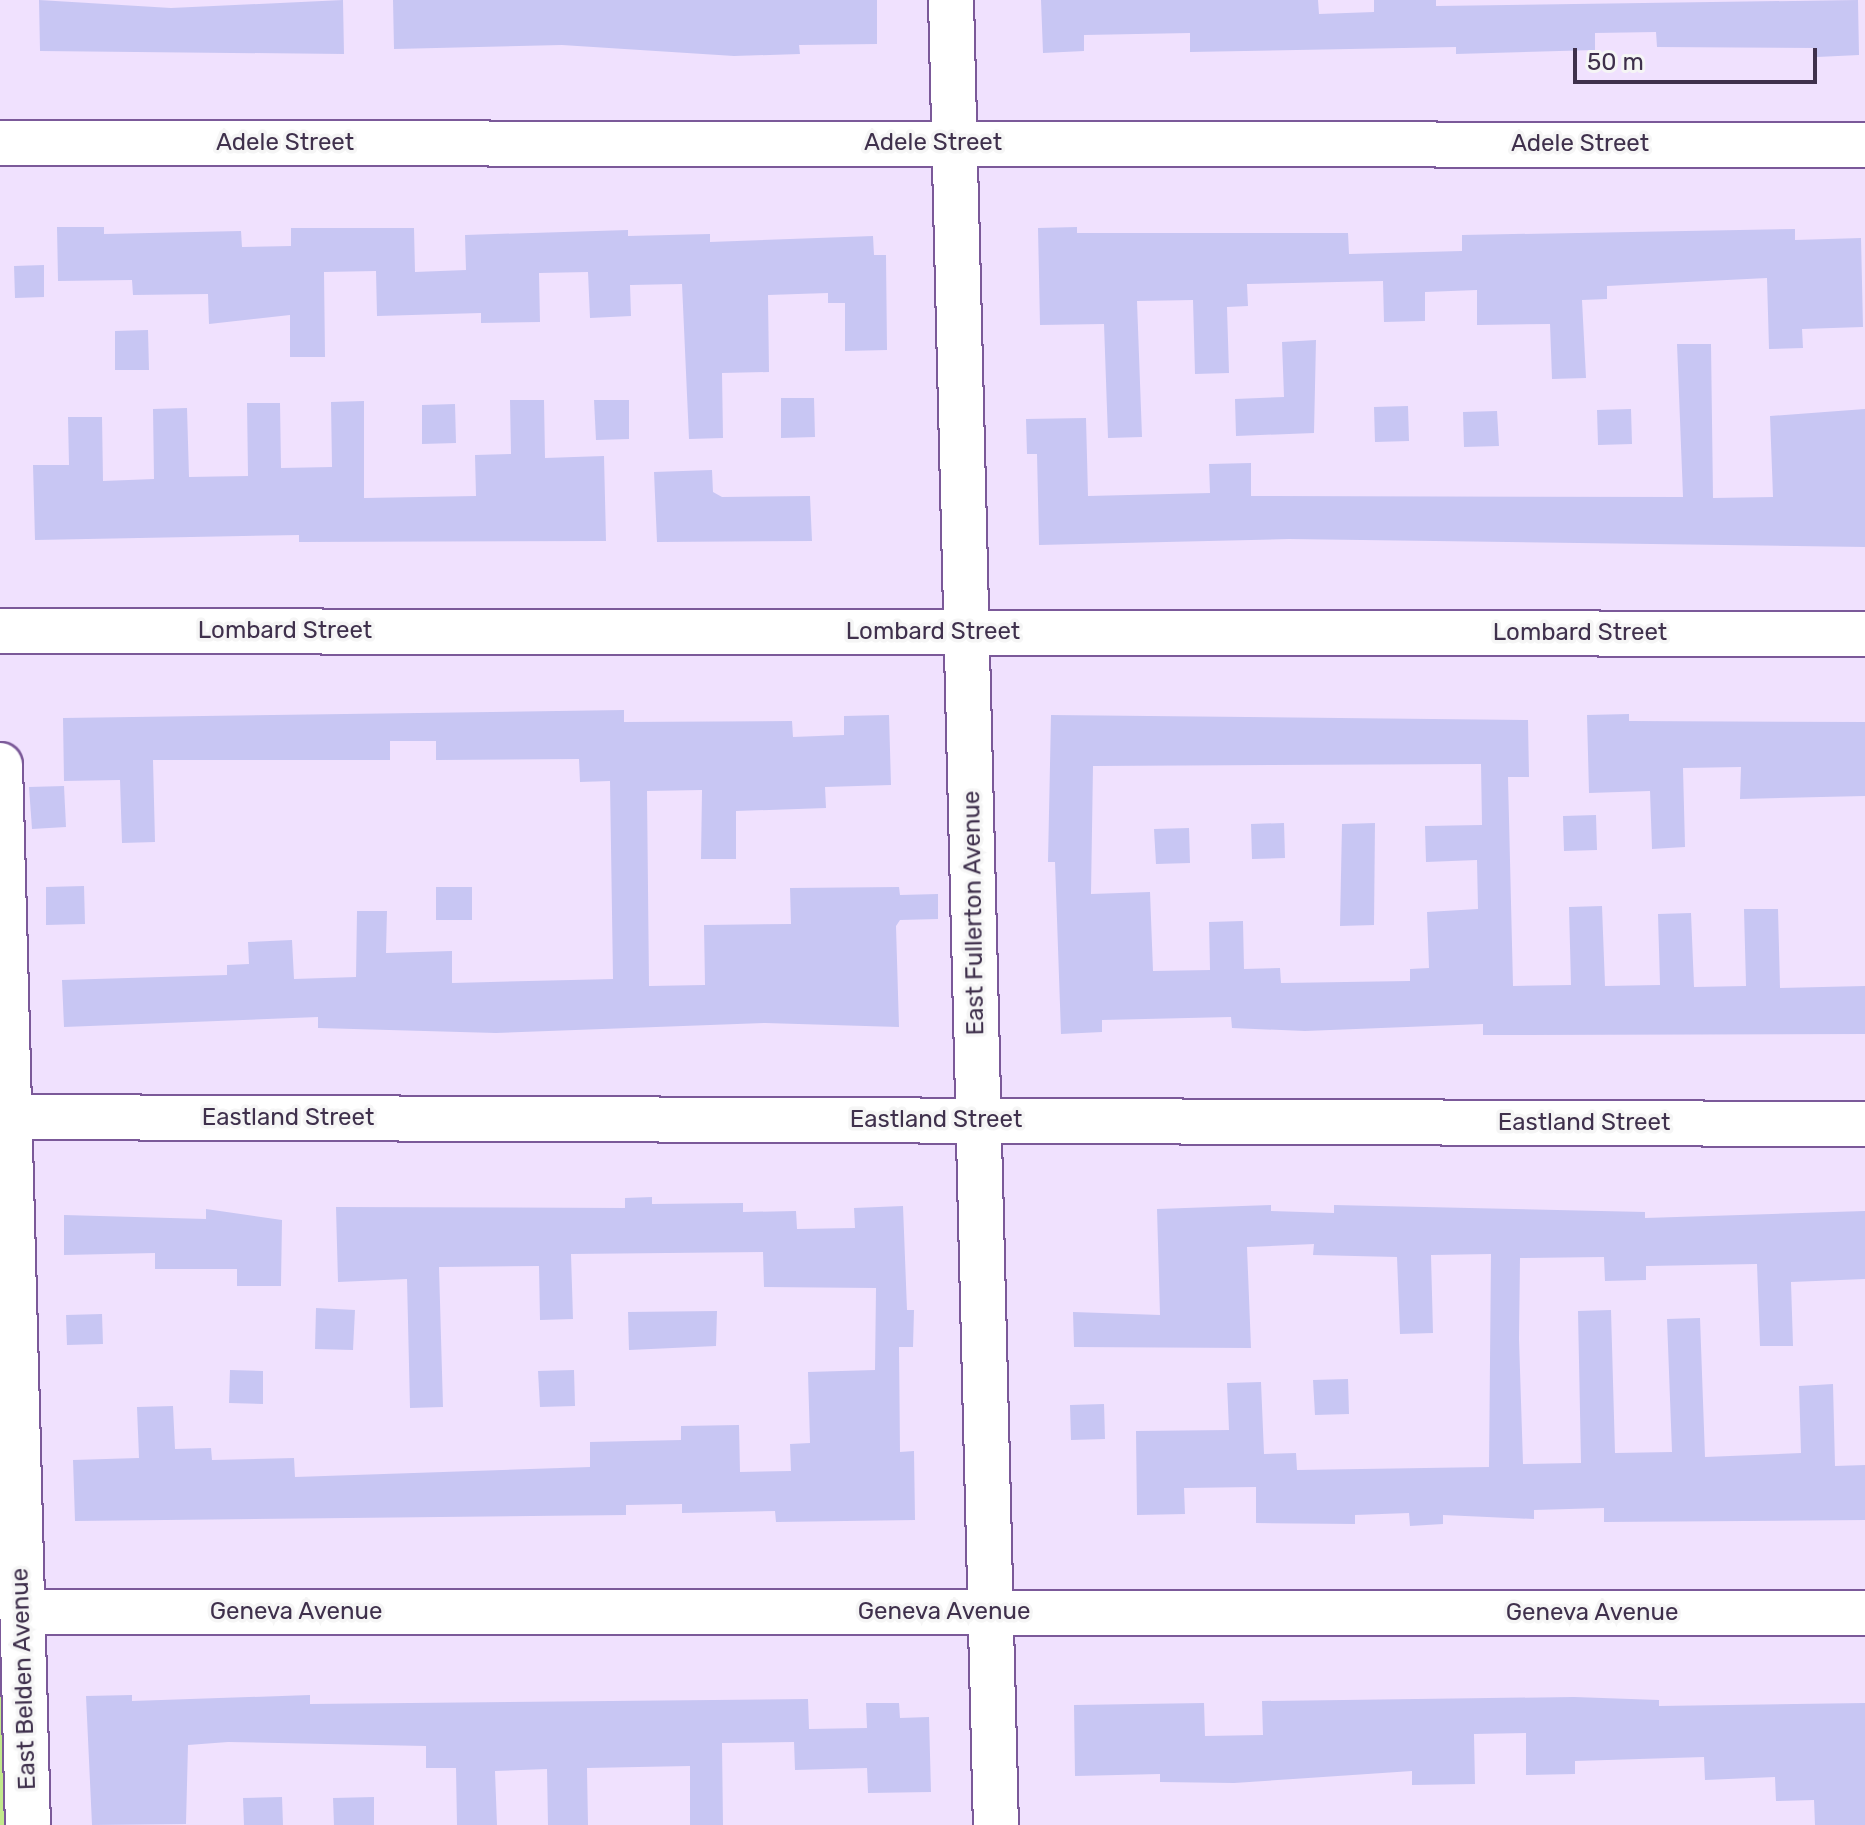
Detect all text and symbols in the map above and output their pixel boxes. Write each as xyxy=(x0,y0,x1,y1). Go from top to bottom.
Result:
scale bar xyxy=(1577,32,1821,82)
text: 50 m xyxy=(1587,48,1644,76)
street label: Adele Street xyxy=(216,129,354,157)
street label: Adele Street xyxy=(864,129,1002,157)
street label: Adele Street xyxy=(1511,130,1649,158)
street label: Lombard Street xyxy=(198,617,372,645)
street label: Lombard Street xyxy=(846,618,1020,646)
street label: Lombard Street xyxy=(1493,619,1667,647)
street label: East Fullerton Avenue xyxy=(957,790,991,1036)
street label: Eastland Street xyxy=(202,1104,374,1132)
street label: Eastland Street xyxy=(850,1106,1022,1134)
street label: Eastland Street xyxy=(1498,1109,1670,1137)
street label: East Belden Avenue xyxy=(6,1567,42,1791)
street label: Geneva Avenue xyxy=(209,1598,383,1626)
street label: Geneva Avenue xyxy=(857,1598,1031,1626)
street label: Geneva Avenue xyxy=(1505,1599,1679,1627)

